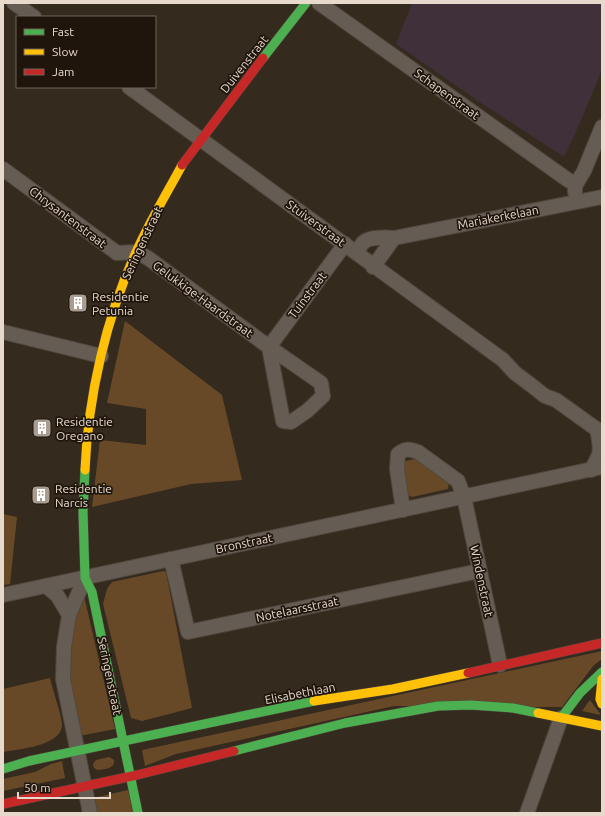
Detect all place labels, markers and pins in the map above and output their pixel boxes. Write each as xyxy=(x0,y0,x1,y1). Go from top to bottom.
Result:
place label: Residentie Petunia xyxy=(92,290,149,317)
building icon: Residentie Petunia xyxy=(67,292,89,314)
place label: Residentie Oregano xyxy=(56,415,113,442)
building icon: Residentie Oregano xyxy=(31,417,53,439)
place label: Residentie Narcis xyxy=(55,482,112,509)
building icon: Residentie Narcis xyxy=(30,484,52,506)

